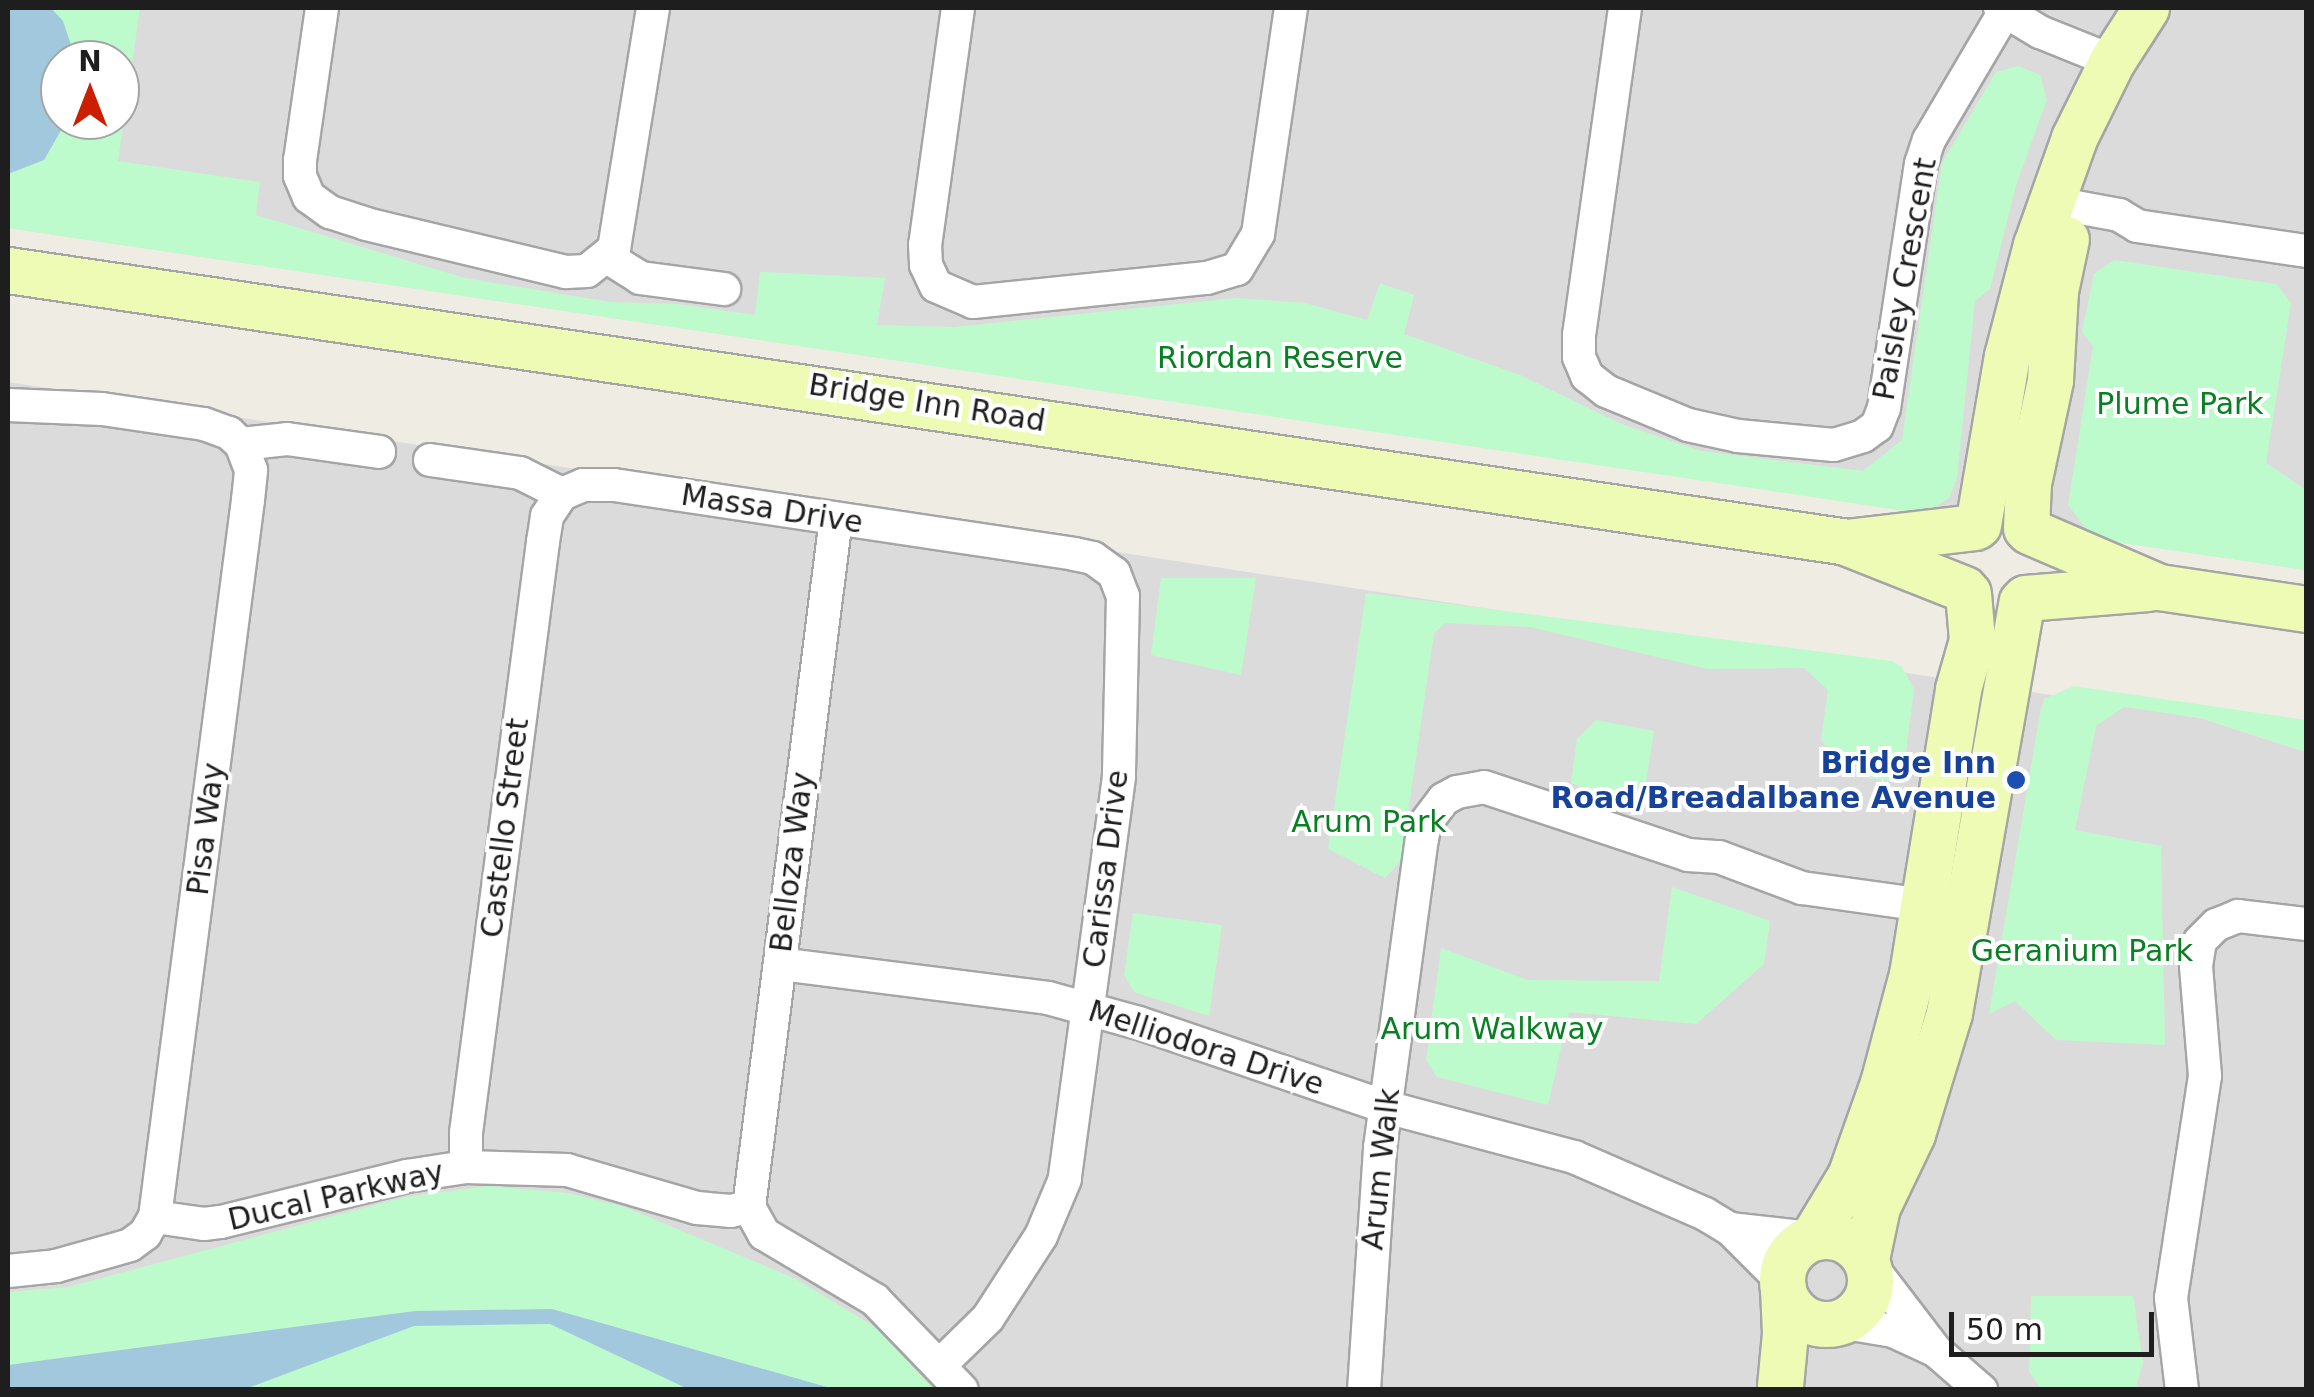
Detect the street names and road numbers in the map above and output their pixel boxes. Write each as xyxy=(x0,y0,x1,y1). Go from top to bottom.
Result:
street label: Paisley Crescent xyxy=(1866,155,1944,403)
street label: Bridge Inn Road xyxy=(806,367,1048,439)
street label: Massa Drive xyxy=(679,477,865,541)
street label: Castello Street xyxy=(474,716,536,940)
street label: Pisa Way xyxy=(180,761,232,897)
street label: Carissa Drive xyxy=(1076,768,1136,970)
street label: Belloza Way xyxy=(763,770,821,954)
street label: Melliodora Drive xyxy=(1084,993,1328,1103)
street label: Arum Walk xyxy=(1355,1086,1407,1252)
street label: Ducal Parkway xyxy=(225,1154,447,1238)

